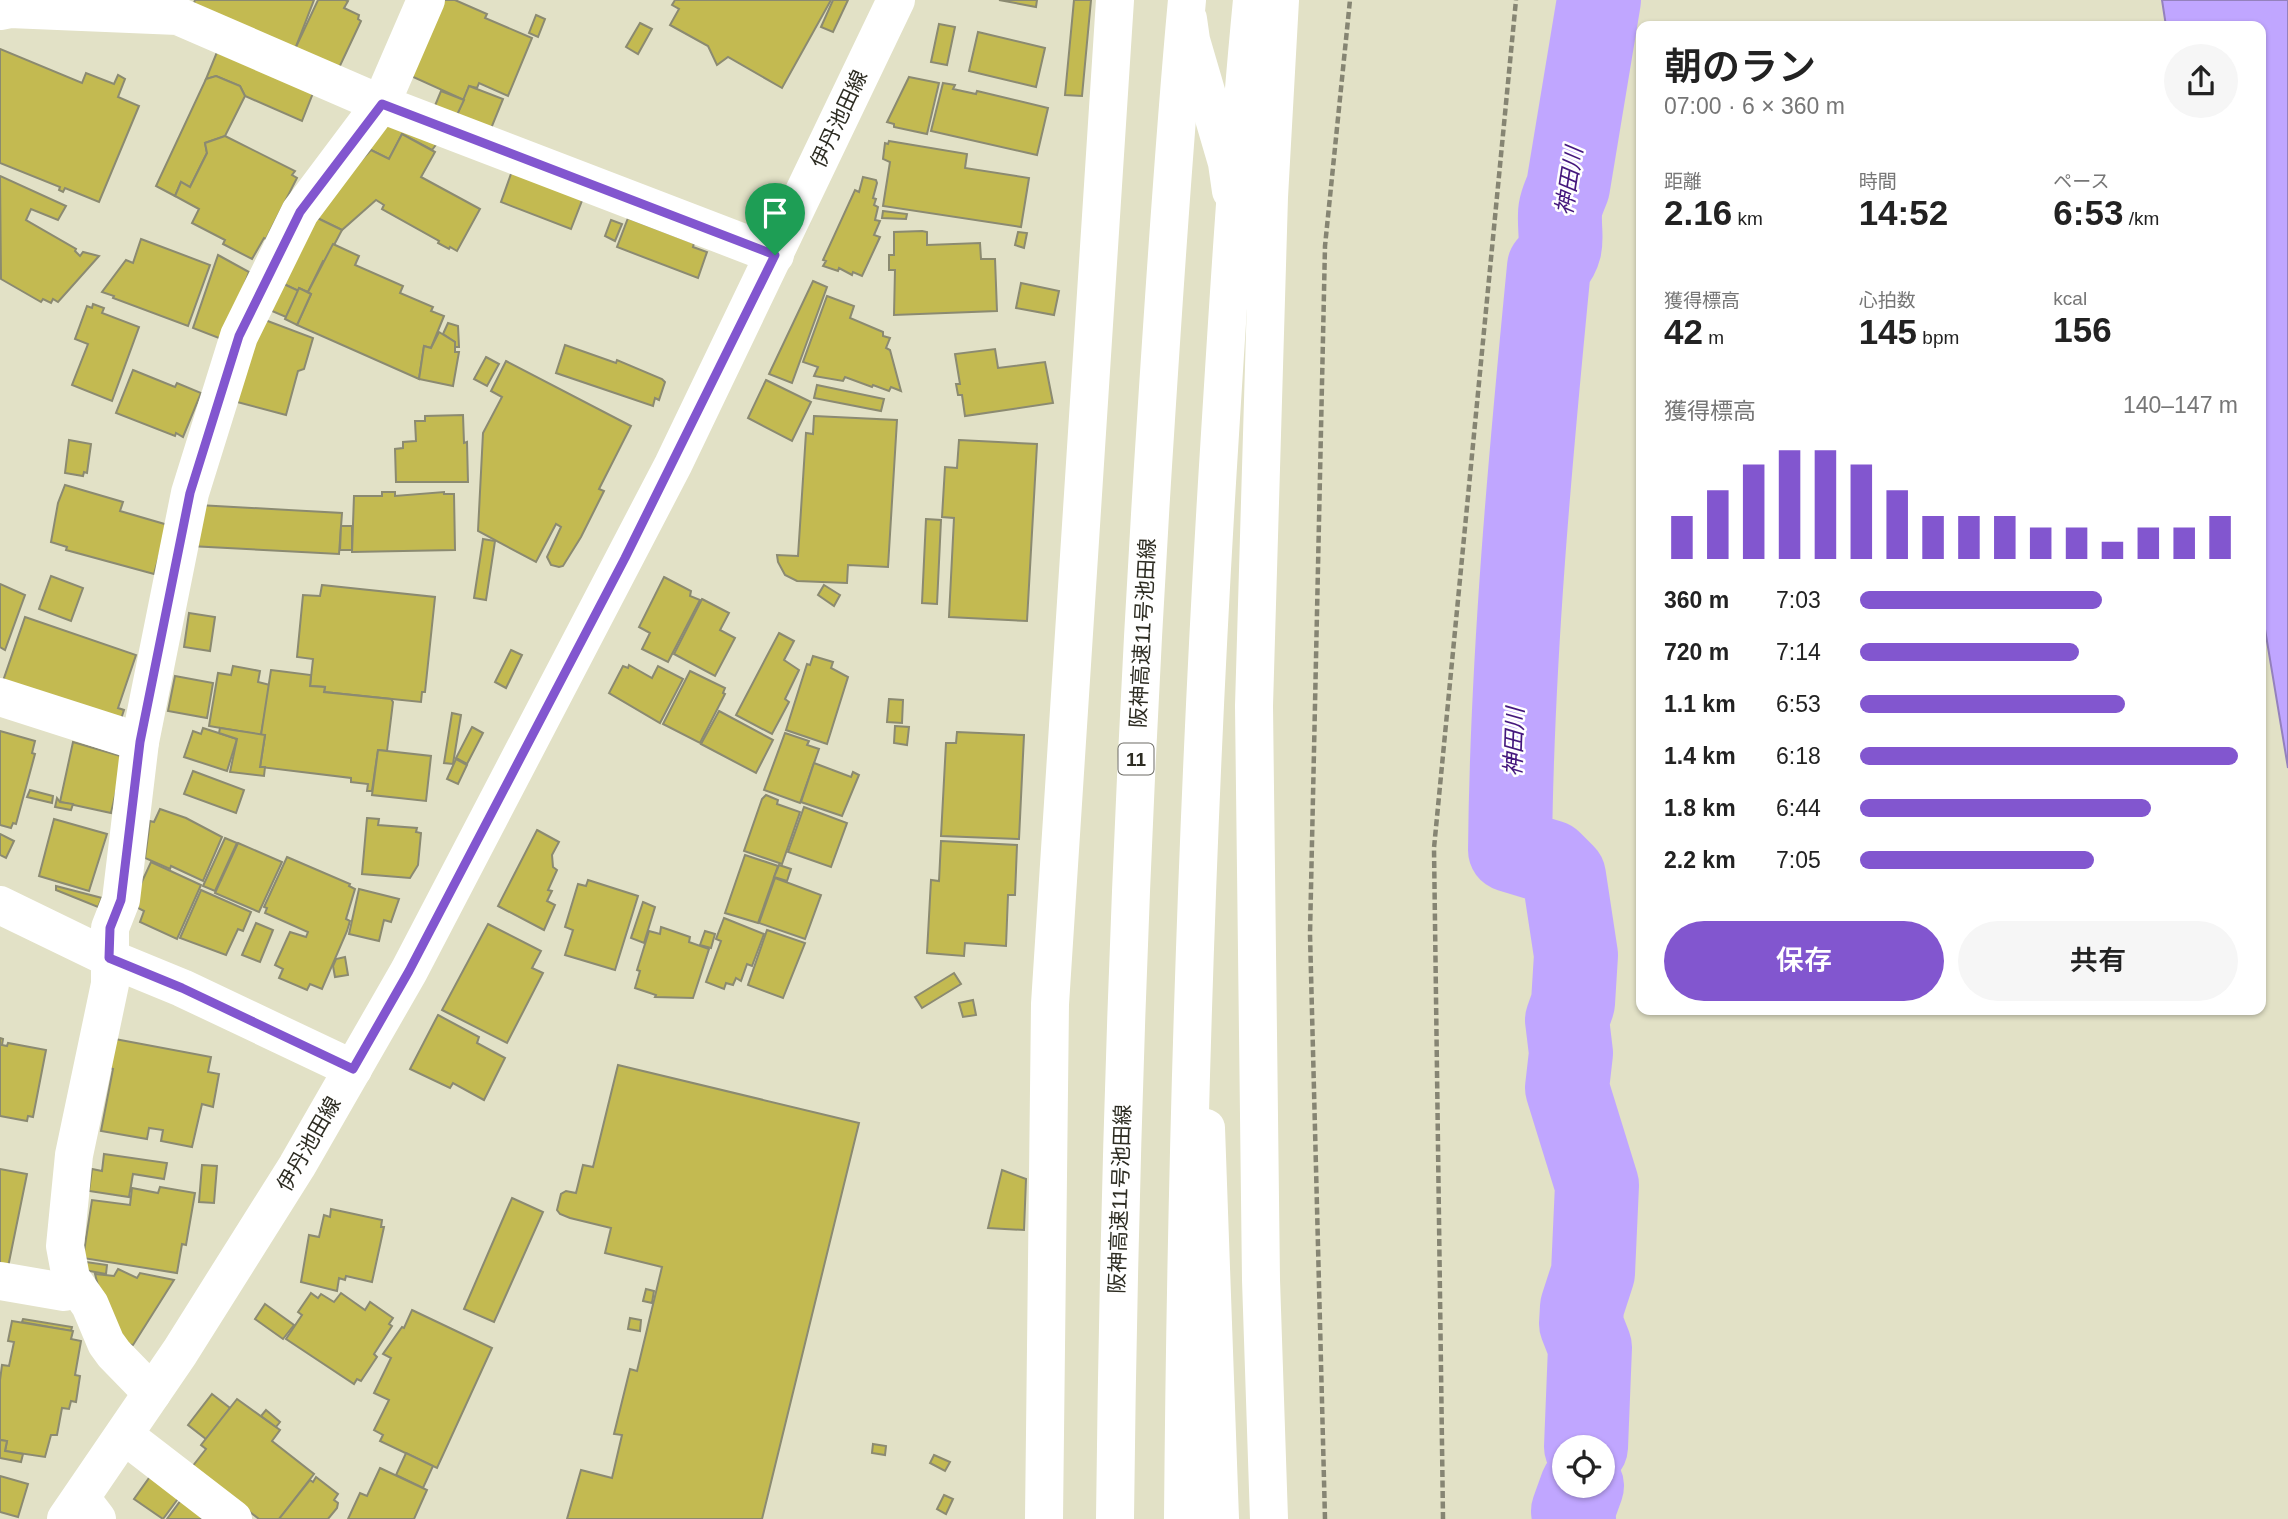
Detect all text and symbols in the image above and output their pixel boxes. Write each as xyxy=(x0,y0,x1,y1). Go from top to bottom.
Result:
button: share xyxy=(2164,44,2238,118)
text: 朝のラン xyxy=(1664,46,1816,88)
street label: 伊丹池田線 xyxy=(806,66,871,171)
text: 07:00 · 6 × 360 m xyxy=(1664,93,1845,119)
water label: 神田川 xyxy=(1551,142,1588,217)
text: 距離 xyxy=(1664,171,1702,192)
text: 時間 xyxy=(1859,171,1897,192)
text: ペース xyxy=(2053,171,2109,192)
pin xyxy=(745,183,805,255)
text: 2.16 xyxy=(1664,193,1732,232)
text: 14:52 xyxy=(1859,193,1948,232)
text: 6:53 xyxy=(2053,193,2123,232)
icon: arrive xyxy=(756,194,794,232)
text: km xyxy=(1732,208,1763,229)
text: /km xyxy=(2123,208,2159,229)
text: kcal xyxy=(2053,288,2087,309)
text: 獲得標高 xyxy=(1664,290,1740,311)
text: 心拍数 xyxy=(1859,290,1916,311)
text: 156 xyxy=(2053,310,2112,349)
text: 42 xyxy=(1664,312,1703,351)
text: 145 xyxy=(1859,312,1917,351)
text: m xyxy=(1703,327,1724,348)
text: bpm xyxy=(1917,327,1959,348)
text: 140–147 m xyxy=(2123,392,2238,418)
text: 獲得標高 xyxy=(1664,398,1756,424)
street label: 阪神高速11号池田線 xyxy=(1126,538,1159,728)
text: 360 m xyxy=(1664,587,1729,613)
text: 7:03 xyxy=(1776,587,1821,613)
text: 720 m xyxy=(1664,639,1729,665)
text: 7:14 xyxy=(1776,639,1821,665)
text: 1.1 km xyxy=(1664,691,1736,717)
text: 6:53 xyxy=(1776,691,1821,717)
water label: 神田川 xyxy=(1500,704,1528,777)
text: 1.4 km xyxy=(1664,743,1736,769)
text: 6:18 xyxy=(1776,743,1821,769)
road number: 11 xyxy=(1118,744,1154,774)
text: 1.8 km xyxy=(1664,795,1736,821)
text: 6:44 xyxy=(1776,795,1821,821)
text: 2.2 km xyxy=(1664,847,1736,873)
text: 7:05 xyxy=(1776,847,1821,873)
button: 保存 xyxy=(1664,921,1944,1001)
button: 共有 xyxy=(1958,921,2238,1001)
street label: 伊丹池田線 xyxy=(272,1093,345,1195)
street label: 阪神高速11号池田線 xyxy=(1105,1104,1134,1294)
map controls xyxy=(1552,1435,1615,1498)
button: locate xyxy=(1552,1435,1615,1498)

